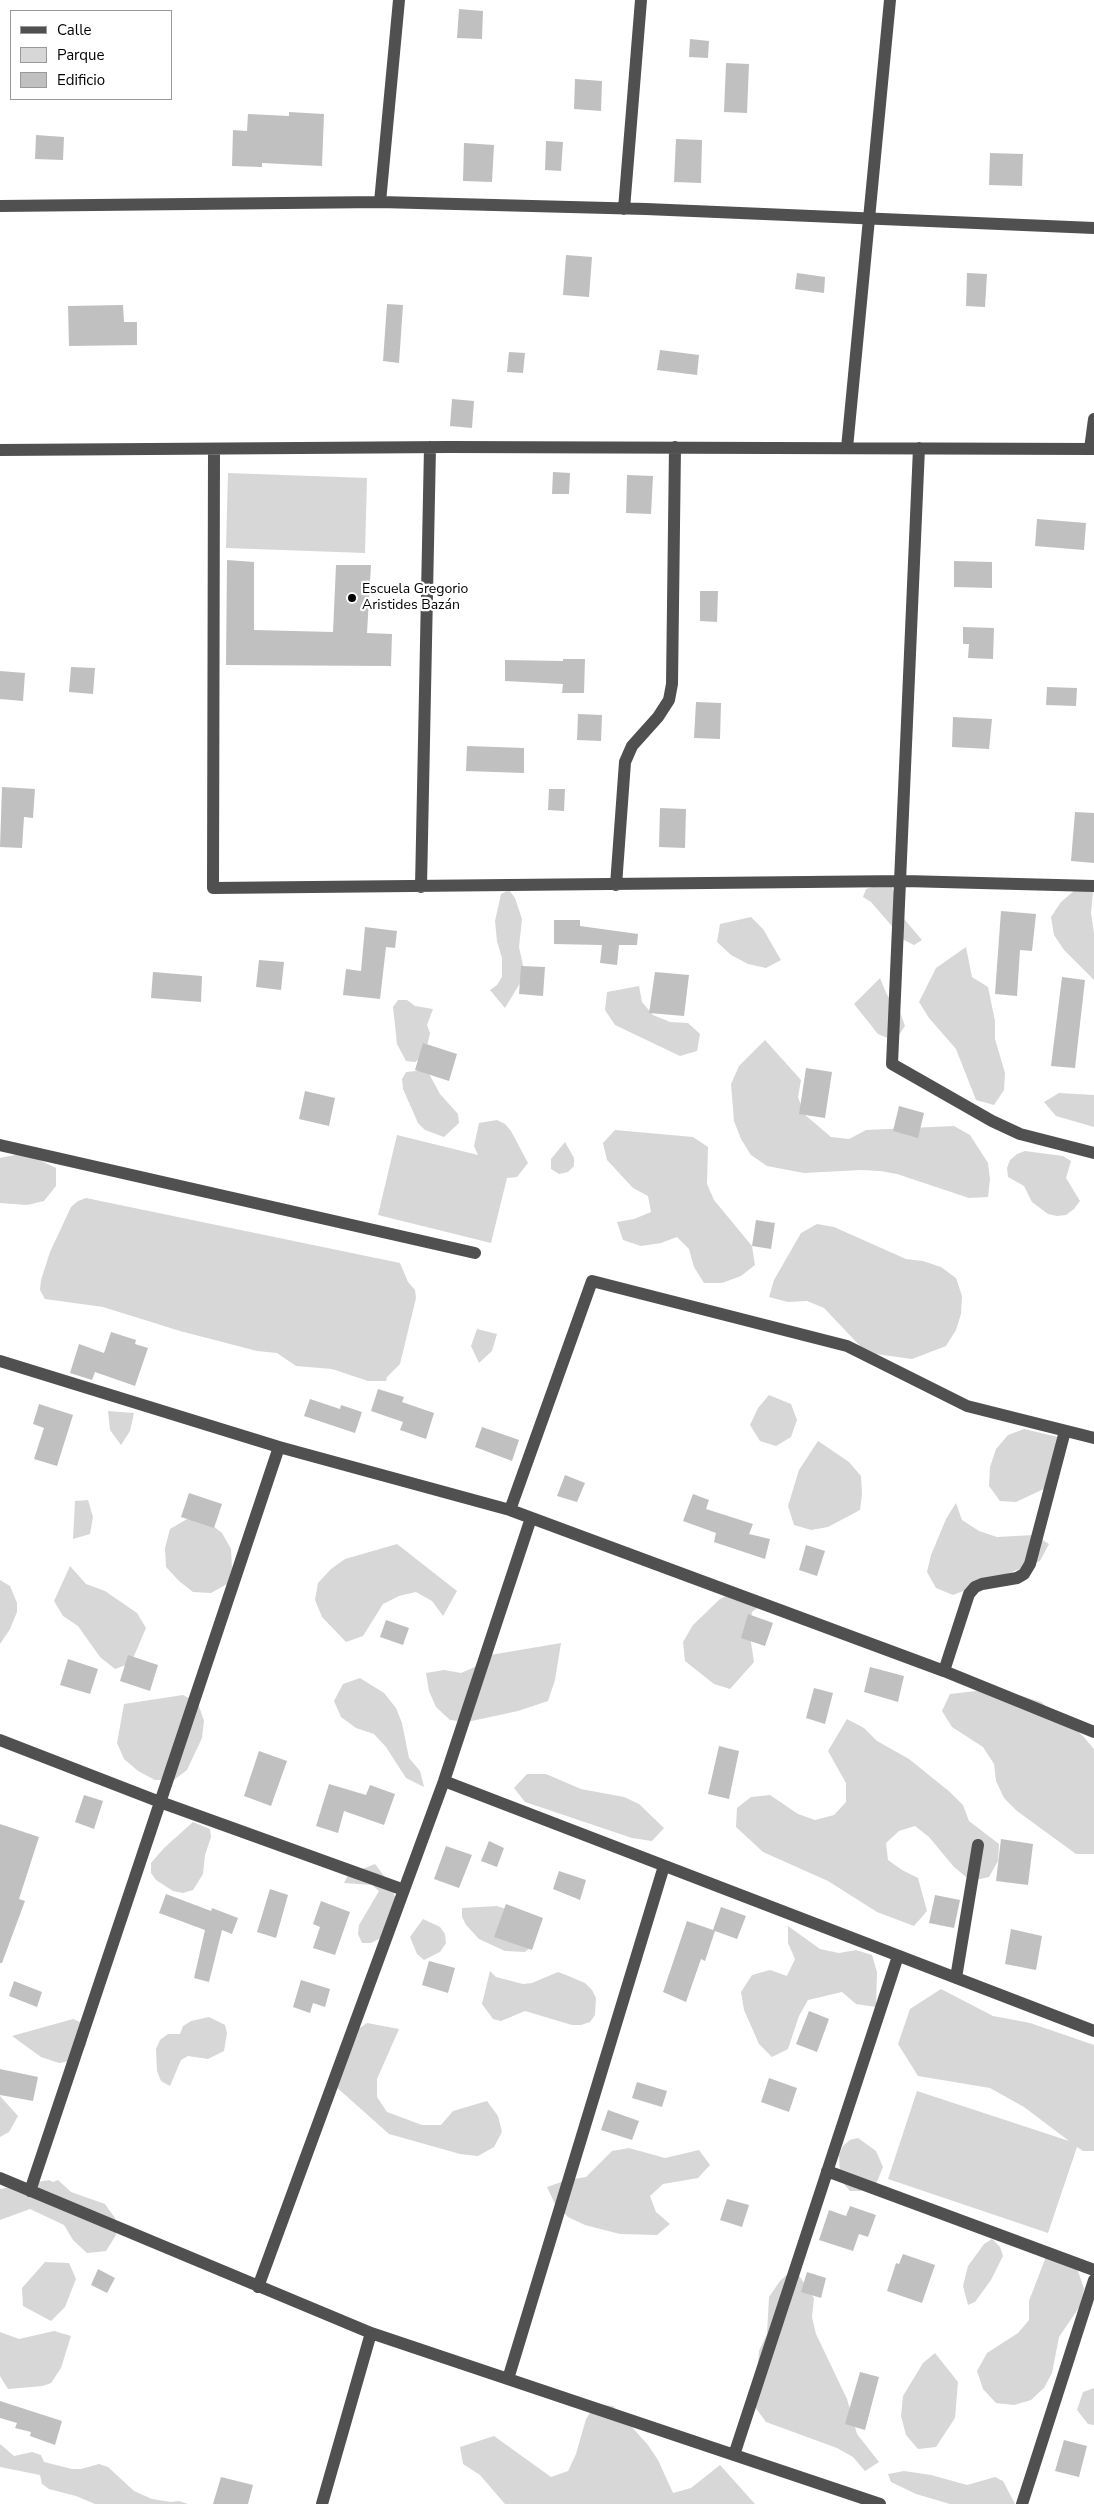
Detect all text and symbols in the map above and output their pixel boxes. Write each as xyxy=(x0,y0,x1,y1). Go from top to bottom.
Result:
legend xyxy=(10,10,172,100)
text: Calle xyxy=(57,20,92,40)
text: Parque xyxy=(57,45,105,65)
text: Edificio xyxy=(57,70,105,90)
place label: Escuela Gregorio Aristides Bazán xyxy=(362,582,468,614)
marker: Escuela Gregorio Aristides Bazán xyxy=(346,592,358,604)

